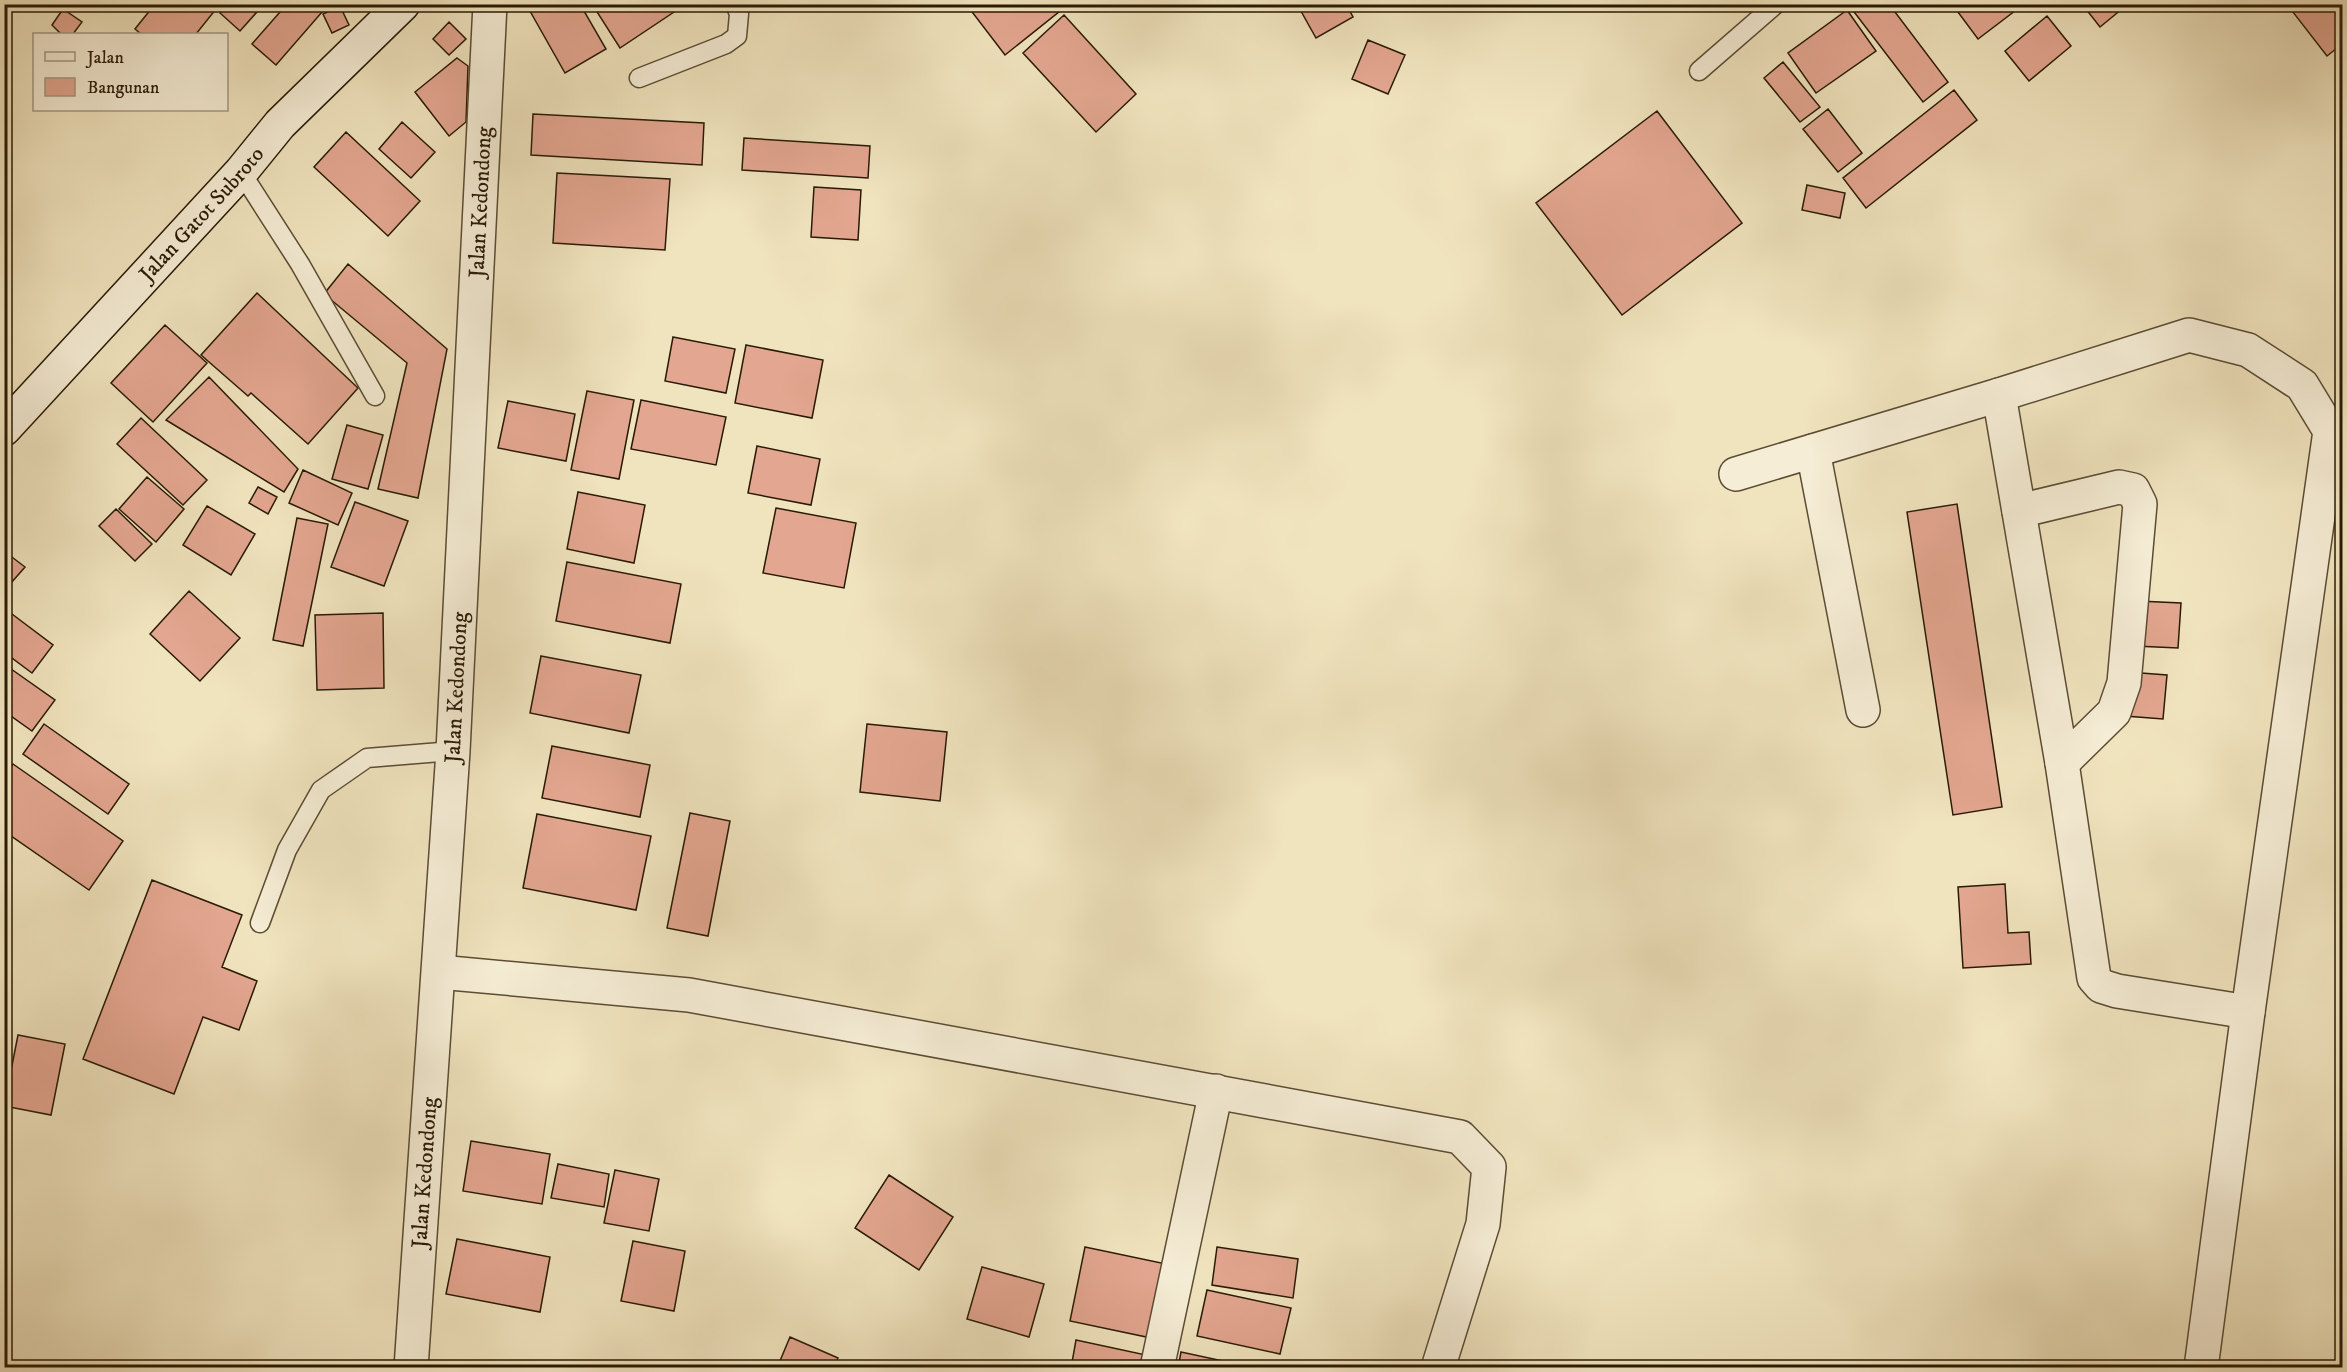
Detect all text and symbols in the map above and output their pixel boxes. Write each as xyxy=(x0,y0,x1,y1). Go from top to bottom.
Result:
legend xyxy=(33,33,228,111)
text: Jalan xyxy=(85,47,125,69)
text: Bangunan xyxy=(87,77,160,99)
street label: Jalan Kedondong xyxy=(463,126,497,280)
street label: Jalan Gatot Subroto xyxy=(132,141,270,289)
street label: Jalan Kedondong xyxy=(439,611,473,766)
street label: Jalan Kedondong xyxy=(406,1096,443,1251)

